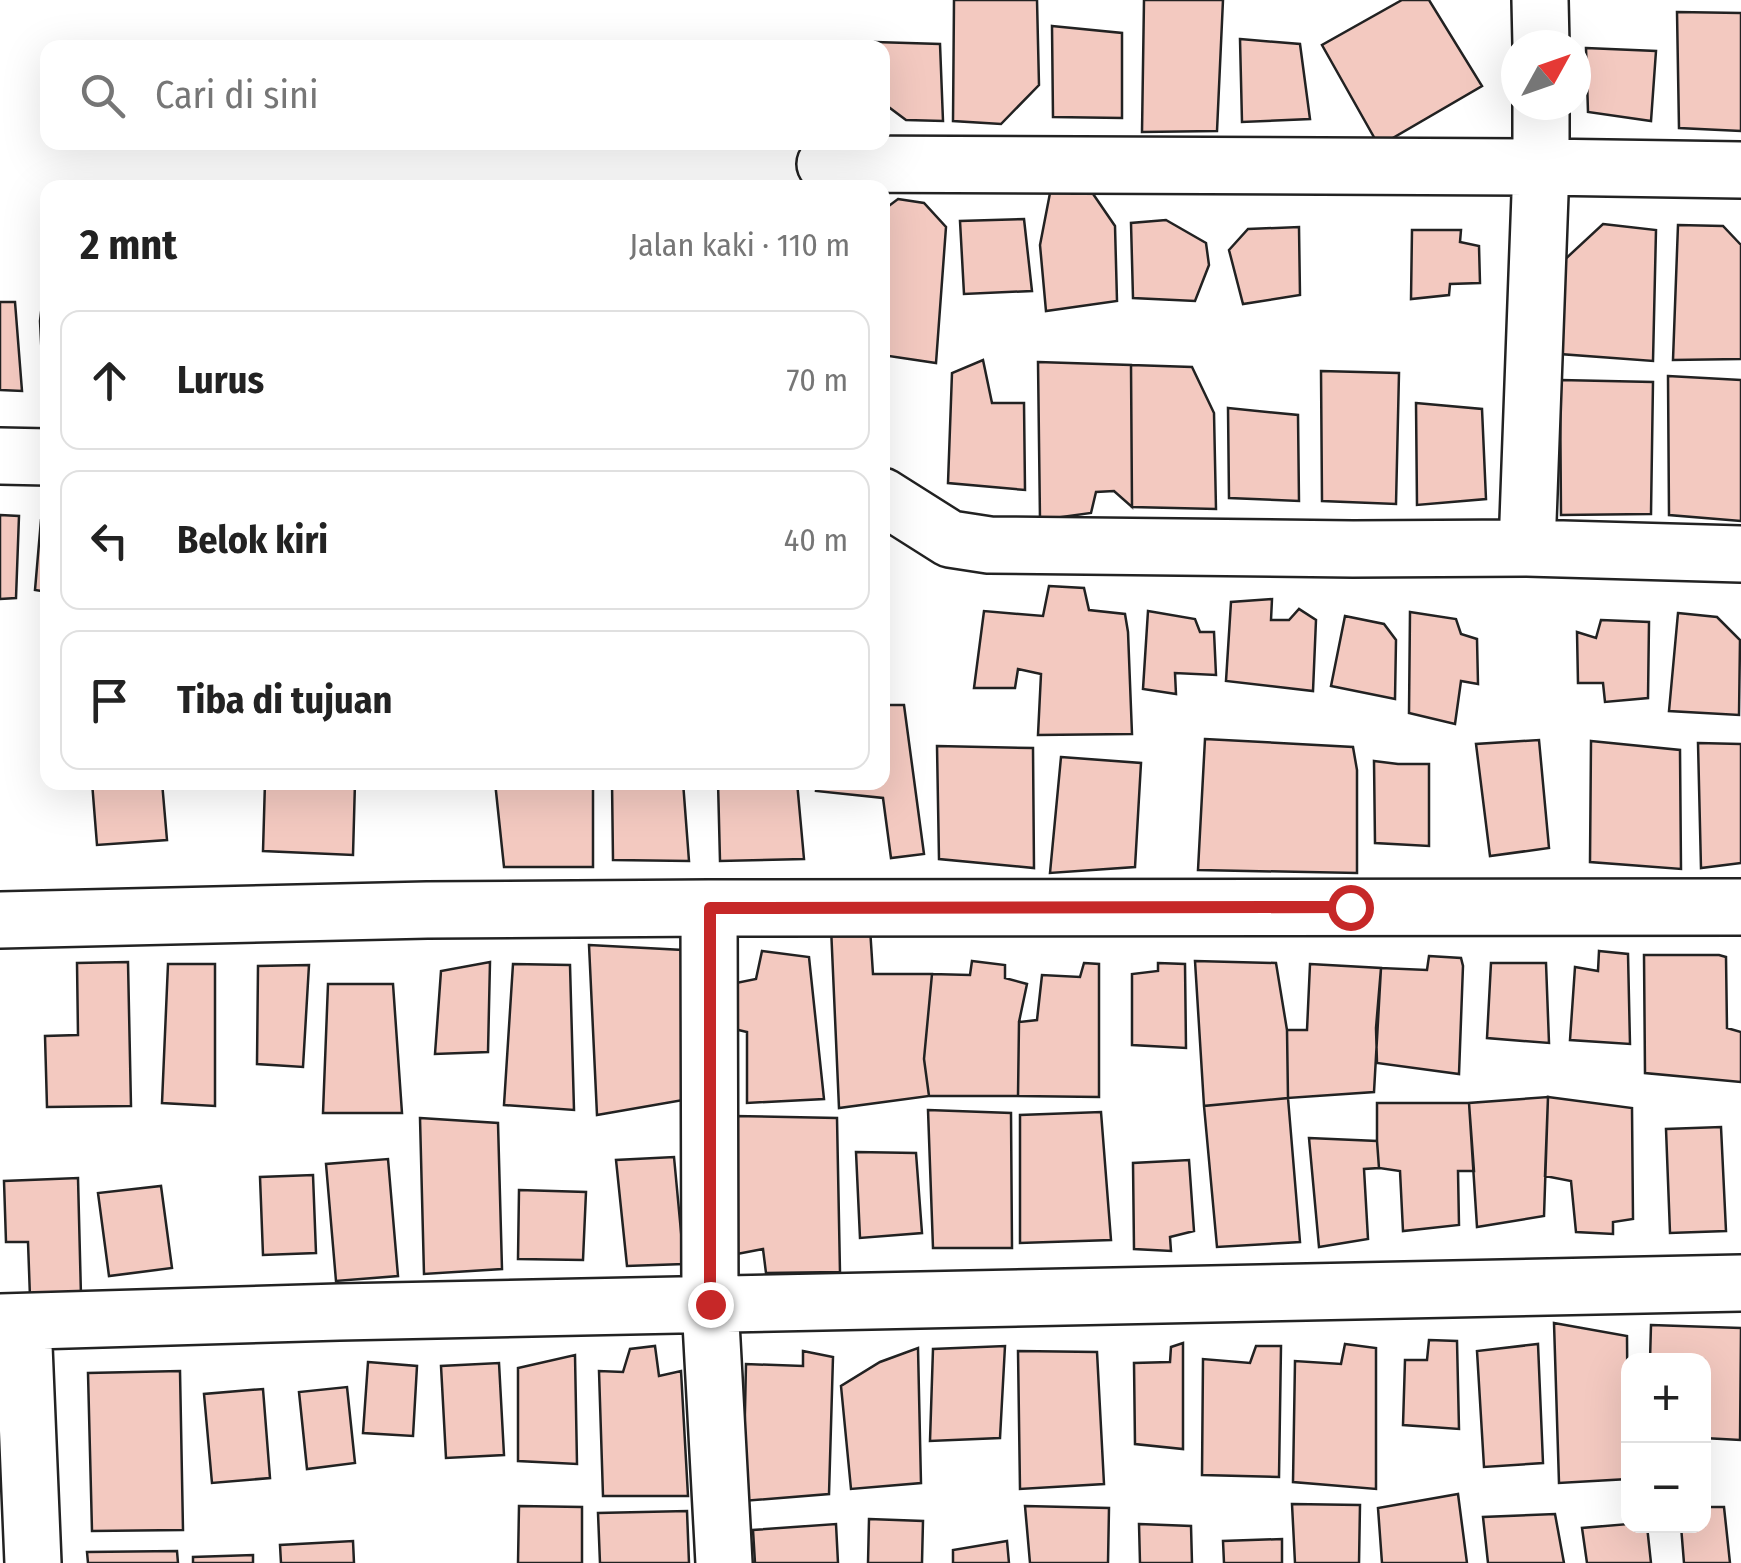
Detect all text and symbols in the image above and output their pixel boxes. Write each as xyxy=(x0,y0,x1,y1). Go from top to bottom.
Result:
north arrow xyxy=(1501,30,1591,120)
search box xyxy=(40,40,890,150)
icon: search xyxy=(75,68,130,123)
text: Cari di sini xyxy=(155,72,319,118)
text: 2 mnt xyxy=(80,220,177,270)
text: Jalan kaki · 110 m xyxy=(629,226,850,264)
icon: ahead xyxy=(82,353,137,408)
text: Lurus xyxy=(177,357,264,403)
text: 70 m xyxy=(787,361,848,399)
icon: left xyxy=(82,513,137,568)
text: Belok kiri xyxy=(177,517,328,563)
text: 40 m xyxy=(784,521,848,559)
icon: arrive xyxy=(82,673,137,728)
text: Tiba di tujuan xyxy=(177,677,393,723)
route start xyxy=(1328,885,1374,931)
route end xyxy=(688,1282,734,1328)
map controls xyxy=(1621,1353,1711,1533)
button: + xyxy=(1621,1353,1711,1443)
button: − xyxy=(1621,1443,1711,1533)

